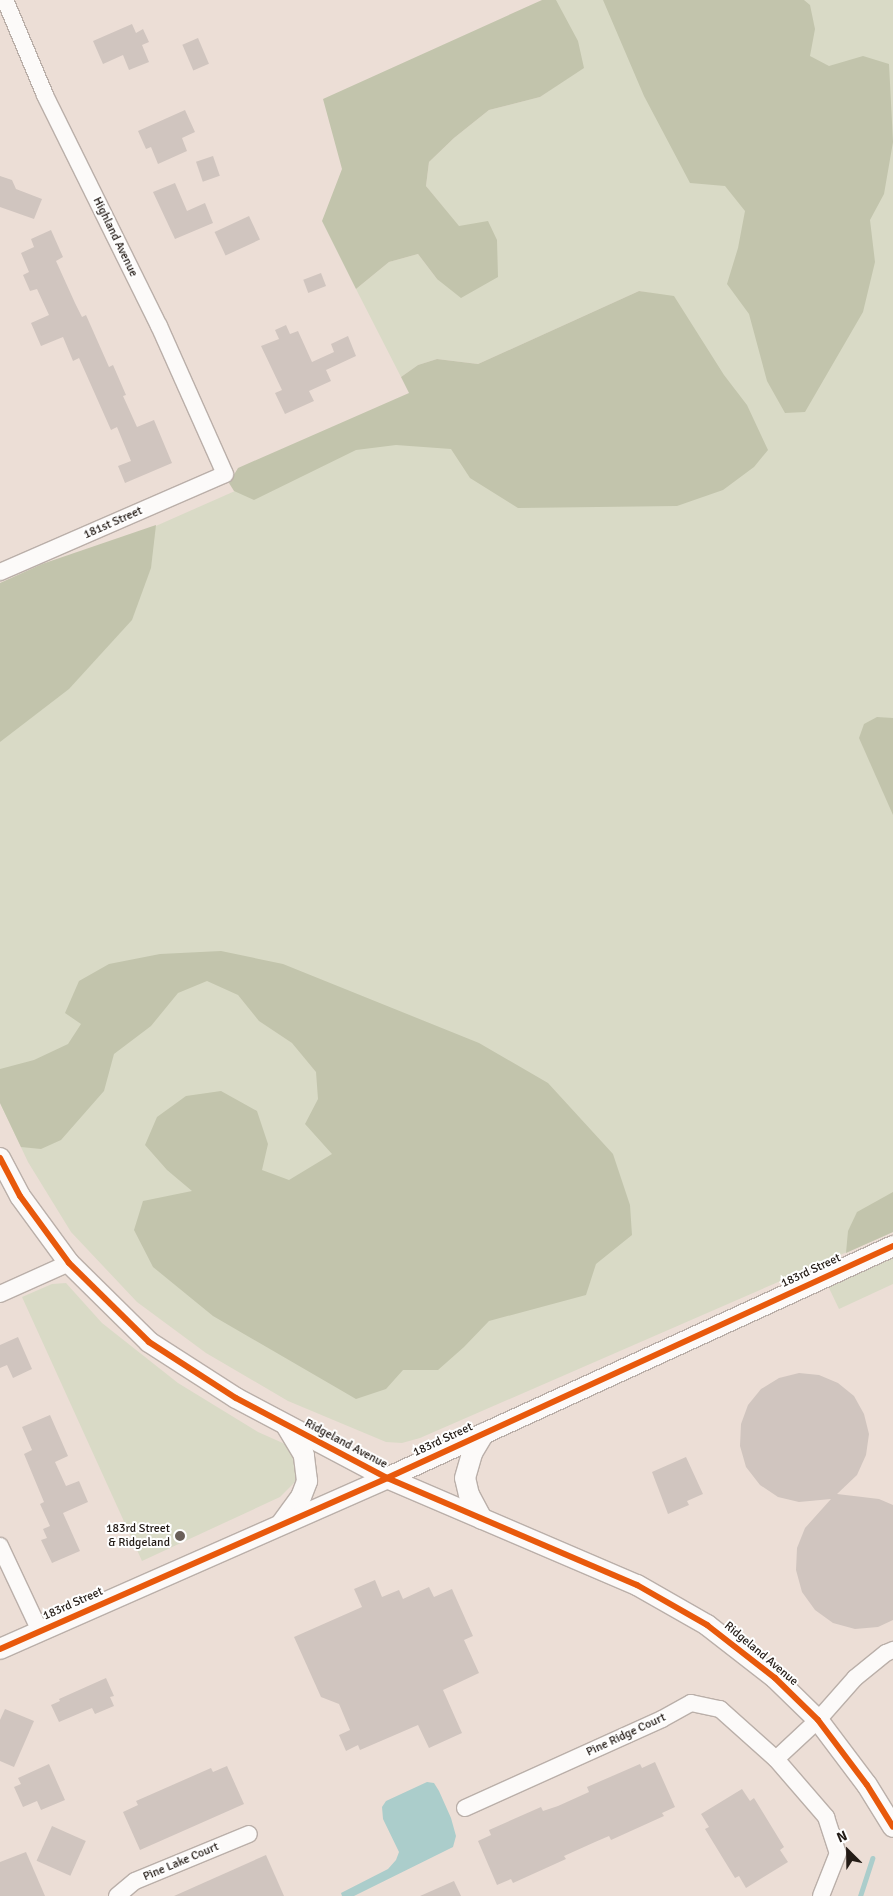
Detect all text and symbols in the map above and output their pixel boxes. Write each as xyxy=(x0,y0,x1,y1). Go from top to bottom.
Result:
street label: Highland Avenue xyxy=(89,195,141,279)
street label: 181st Street xyxy=(81,504,145,542)
street label: 183rd Street xyxy=(779,1251,843,1291)
street label: Ridgeland Avenue xyxy=(302,1416,390,1472)
street label: 183rd Street xyxy=(411,1420,475,1460)
place label: 183rd Street & Ridgeland xyxy=(106,1522,170,1550)
marker: 183rd Street & Ridgeland xyxy=(174,1530,186,1542)
street label: 183rd Street xyxy=(41,1584,105,1624)
street label: Ridgeland Avenue xyxy=(721,1619,801,1689)
street label: Pine Ridge Court xyxy=(584,1710,668,1760)
north arrow xyxy=(823,1826,873,1876)
text: N xyxy=(834,1827,850,1846)
street label: Pine Lake Court xyxy=(141,1840,221,1884)

